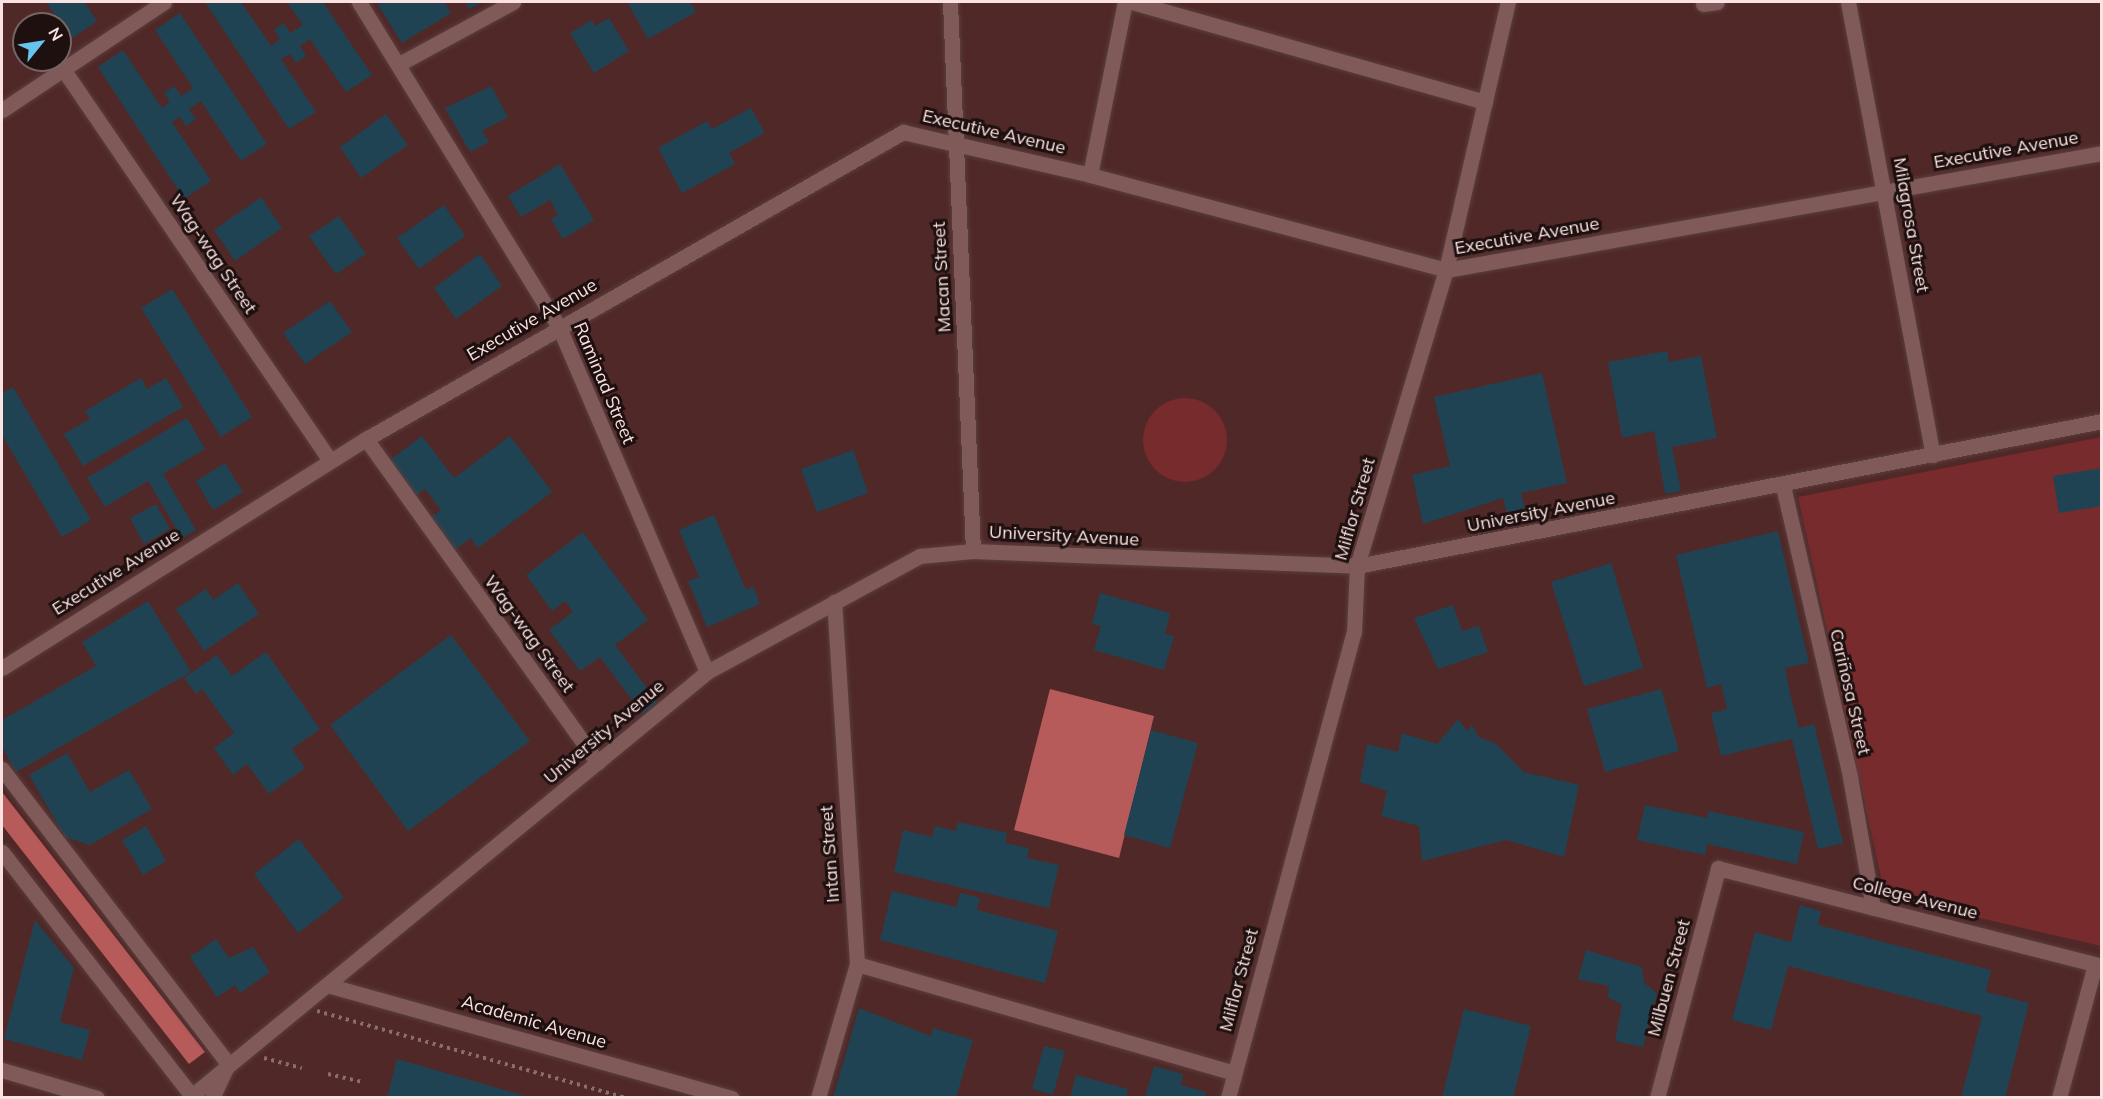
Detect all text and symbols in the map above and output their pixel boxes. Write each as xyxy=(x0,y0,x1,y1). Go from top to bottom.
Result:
north arrow xyxy=(12,12,72,72)
text: N xyxy=(44,24,68,44)
street label: Executive Avenue xyxy=(920,105,1068,159)
street label: Executive Avenue xyxy=(1932,127,2080,173)
street label: Milagrosa Street xyxy=(1889,156,1933,294)
street label: Wag-wag Street xyxy=(165,190,261,318)
street label: Executive Avenue xyxy=(1453,213,1601,259)
street label: Macan Street xyxy=(928,221,956,333)
street label: Executive Avenue xyxy=(463,274,601,366)
street label: Raminad Street xyxy=(569,319,639,447)
street label: Milflor Street xyxy=(1330,455,1380,563)
street label: University Avenue xyxy=(1465,487,1617,537)
street label: University Avenue xyxy=(988,521,1140,551)
street label: Executive Avenue xyxy=(48,524,184,620)
street label: Wag-wag Street xyxy=(479,571,579,697)
street label: Cariñosa Street xyxy=(1825,627,1875,757)
street label: University Avenue xyxy=(540,675,668,789)
street label: Intan Street xyxy=(816,805,844,903)
street label: College Avenue xyxy=(1850,872,1980,924)
street label: Milbuen Street xyxy=(1643,917,1695,1039)
street label: Milflor Street xyxy=(1215,926,1263,1034)
street label: Academic Avenue xyxy=(459,991,609,1053)

